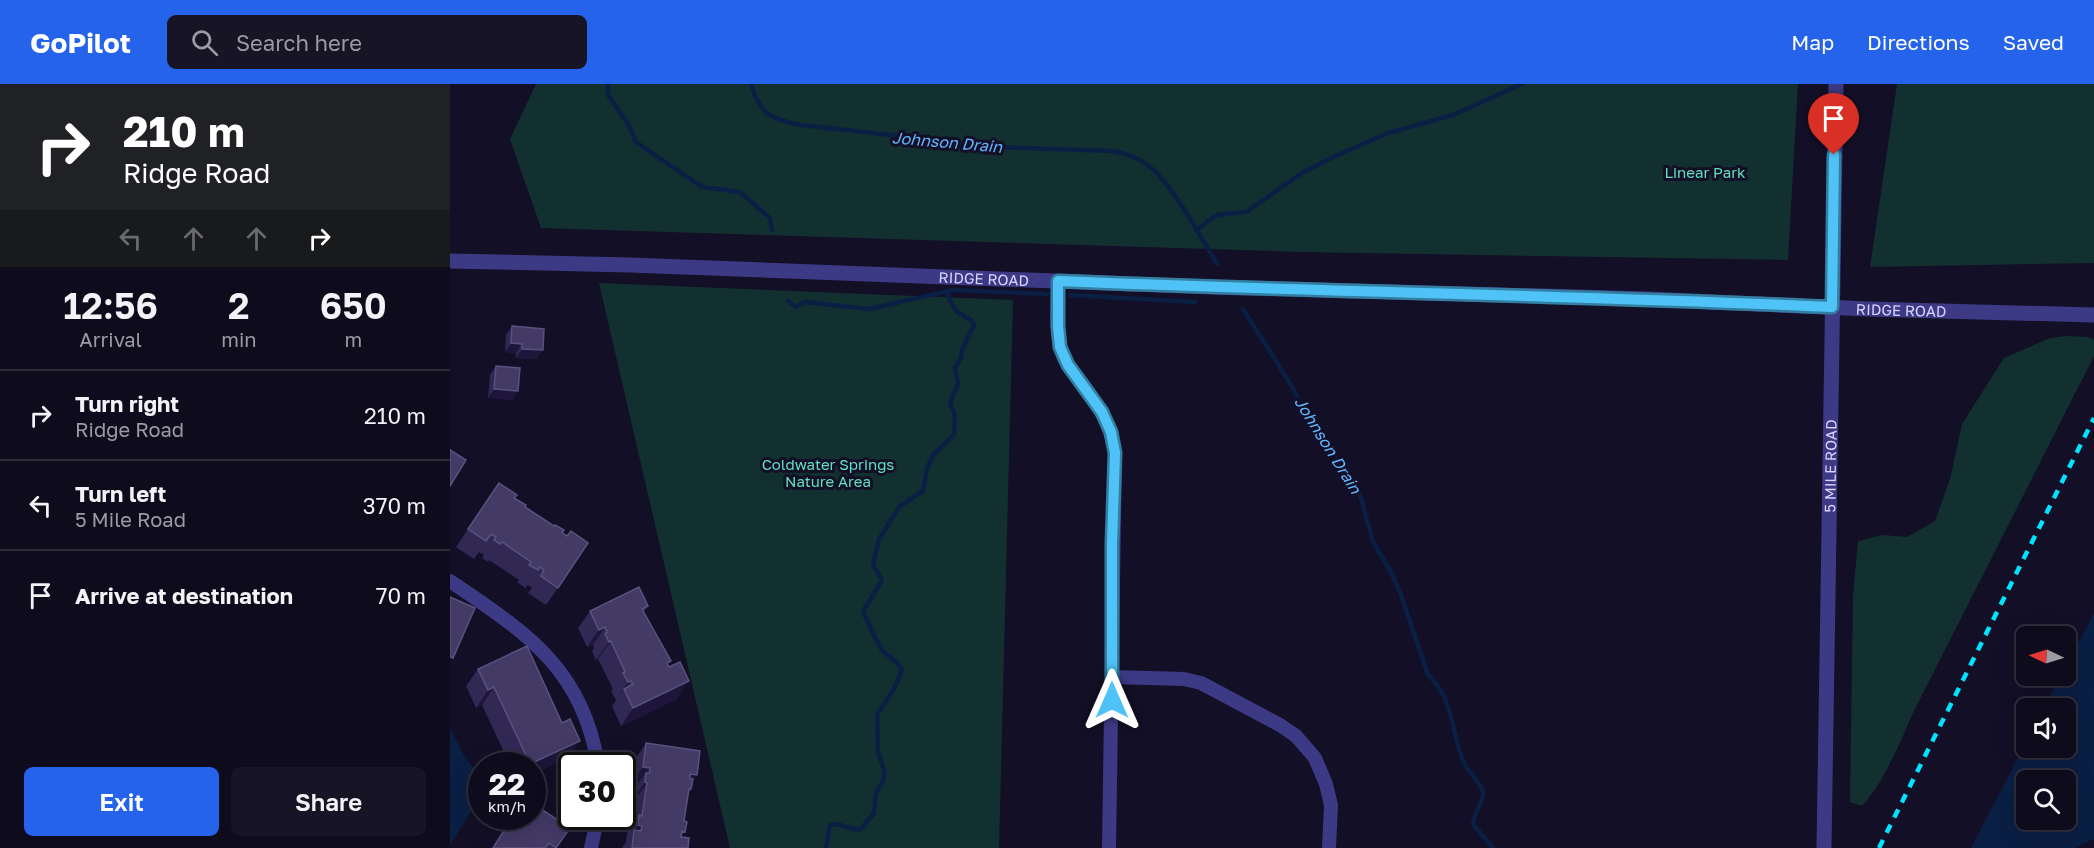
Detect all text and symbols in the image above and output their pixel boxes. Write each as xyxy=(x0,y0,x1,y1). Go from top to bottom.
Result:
search box xyxy=(167,15,587,69)
text: GoPilot xyxy=(30,26,131,59)
icon: search xyxy=(188,26,221,59)
text: Search here xyxy=(236,29,362,56)
text: Map xyxy=(1791,29,1834,55)
text: Directions xyxy=(1867,29,1970,55)
text: Saved xyxy=(2003,29,2064,55)
pin xyxy=(1808,93,1859,155)
icon: arrive xyxy=(1817,102,1850,135)
text: 210 m xyxy=(123,106,245,156)
icon: right xyxy=(24,108,102,186)
water label: Johnson Drain xyxy=(891,127,1004,157)
text: Ridge Road xyxy=(123,157,270,189)
park label: Linear Park xyxy=(1664,163,1746,181)
icon: left xyxy=(114,222,147,255)
icon: ahead xyxy=(177,222,210,255)
icon: ahead xyxy=(240,222,273,255)
icon: right xyxy=(303,222,336,255)
street label: RIDGE ROAD xyxy=(938,268,1029,289)
text: 12:56 xyxy=(63,284,158,327)
text: 2 xyxy=(228,284,250,327)
text: 650 xyxy=(320,284,387,327)
street label: RIDGE ROAD xyxy=(1855,299,1947,320)
text: Arrival xyxy=(79,327,142,351)
text: min xyxy=(221,327,257,351)
text: m xyxy=(344,327,362,351)
text: Turn right xyxy=(75,390,179,417)
water label: Johnson Drain xyxy=(1290,393,1366,498)
icon: right xyxy=(24,399,57,432)
text: 210 m xyxy=(364,402,426,429)
text: Ridge Road xyxy=(75,417,184,441)
street label: 5 MILE ROAD xyxy=(1820,419,1840,513)
park label: Coldwater Springs Nature Area xyxy=(762,455,894,490)
text: Turn left xyxy=(75,480,166,507)
icon: left xyxy=(24,489,57,522)
text: 370 m xyxy=(363,492,426,519)
text: 5 Mile Road xyxy=(75,507,186,531)
icon: arrive xyxy=(24,579,57,612)
text: Arrive at destination xyxy=(75,582,293,609)
text: 70 m xyxy=(376,582,426,609)
north arrow xyxy=(2016,626,2076,686)
map controls xyxy=(2016,626,2076,830)
position arrow xyxy=(1080,668,1144,732)
button: sound xyxy=(2016,698,2076,758)
speed limit sign: 30 xyxy=(558,752,636,830)
text: 22 xyxy=(489,766,525,802)
button: Exit xyxy=(24,767,219,836)
button: Share xyxy=(231,767,426,836)
button: search xyxy=(2016,770,2076,830)
text: km/h xyxy=(488,797,526,815)

